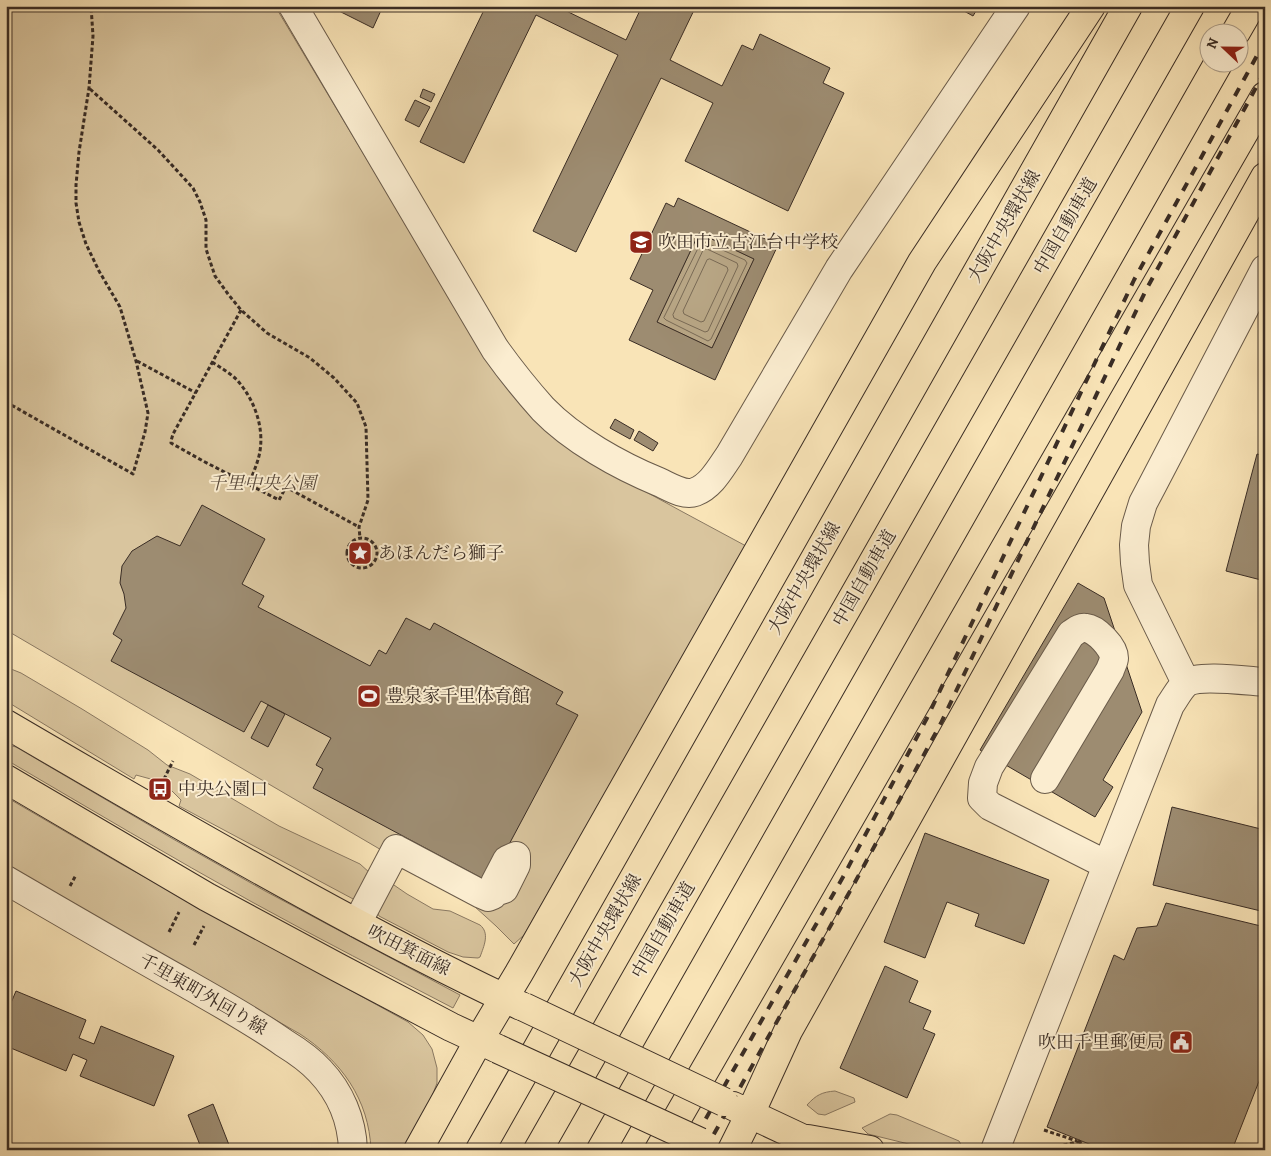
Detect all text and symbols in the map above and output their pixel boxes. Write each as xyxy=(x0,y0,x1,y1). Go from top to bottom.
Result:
north arrow xyxy=(1198,22,1248,72)
text: N xyxy=(1202,35,1223,52)
street label: 大阪中央環状線 xyxy=(962,165,1046,287)
street label: 中国自動車道 xyxy=(1028,173,1102,279)
school or university icon: 吹田市立古江台中学校 xyxy=(628,229,654,255)
place label: 吹田市立古江台中学校 xyxy=(658,230,838,254)
park label: 千里中央公園 xyxy=(208,471,319,495)
street label: 大阪中央環状線 xyxy=(762,517,846,639)
street label: 中国自動車道 xyxy=(827,525,901,631)
place icon: あほんだら獅子 xyxy=(347,540,373,566)
place label: あほんだら獅子 xyxy=(378,541,504,565)
sports icon: 豊泉家千里体育館 xyxy=(356,683,382,709)
place label: 豊泉家千里体育館 xyxy=(386,684,530,708)
bus stop icon: 中央公園口 xyxy=(147,776,173,802)
place label: 中央公園口 xyxy=(178,777,268,801)
street label: 大阪中央環状線 xyxy=(563,869,647,991)
street label: 中国自動車道 xyxy=(626,877,700,983)
street label: 吹田箕面線 xyxy=(363,919,455,981)
street label: 千里東町外回り線 xyxy=(135,948,271,1040)
public building icon: 吹田千里郵便局 xyxy=(1168,1029,1194,1055)
place label: 吹田千里郵便局 xyxy=(1038,1030,1164,1054)

